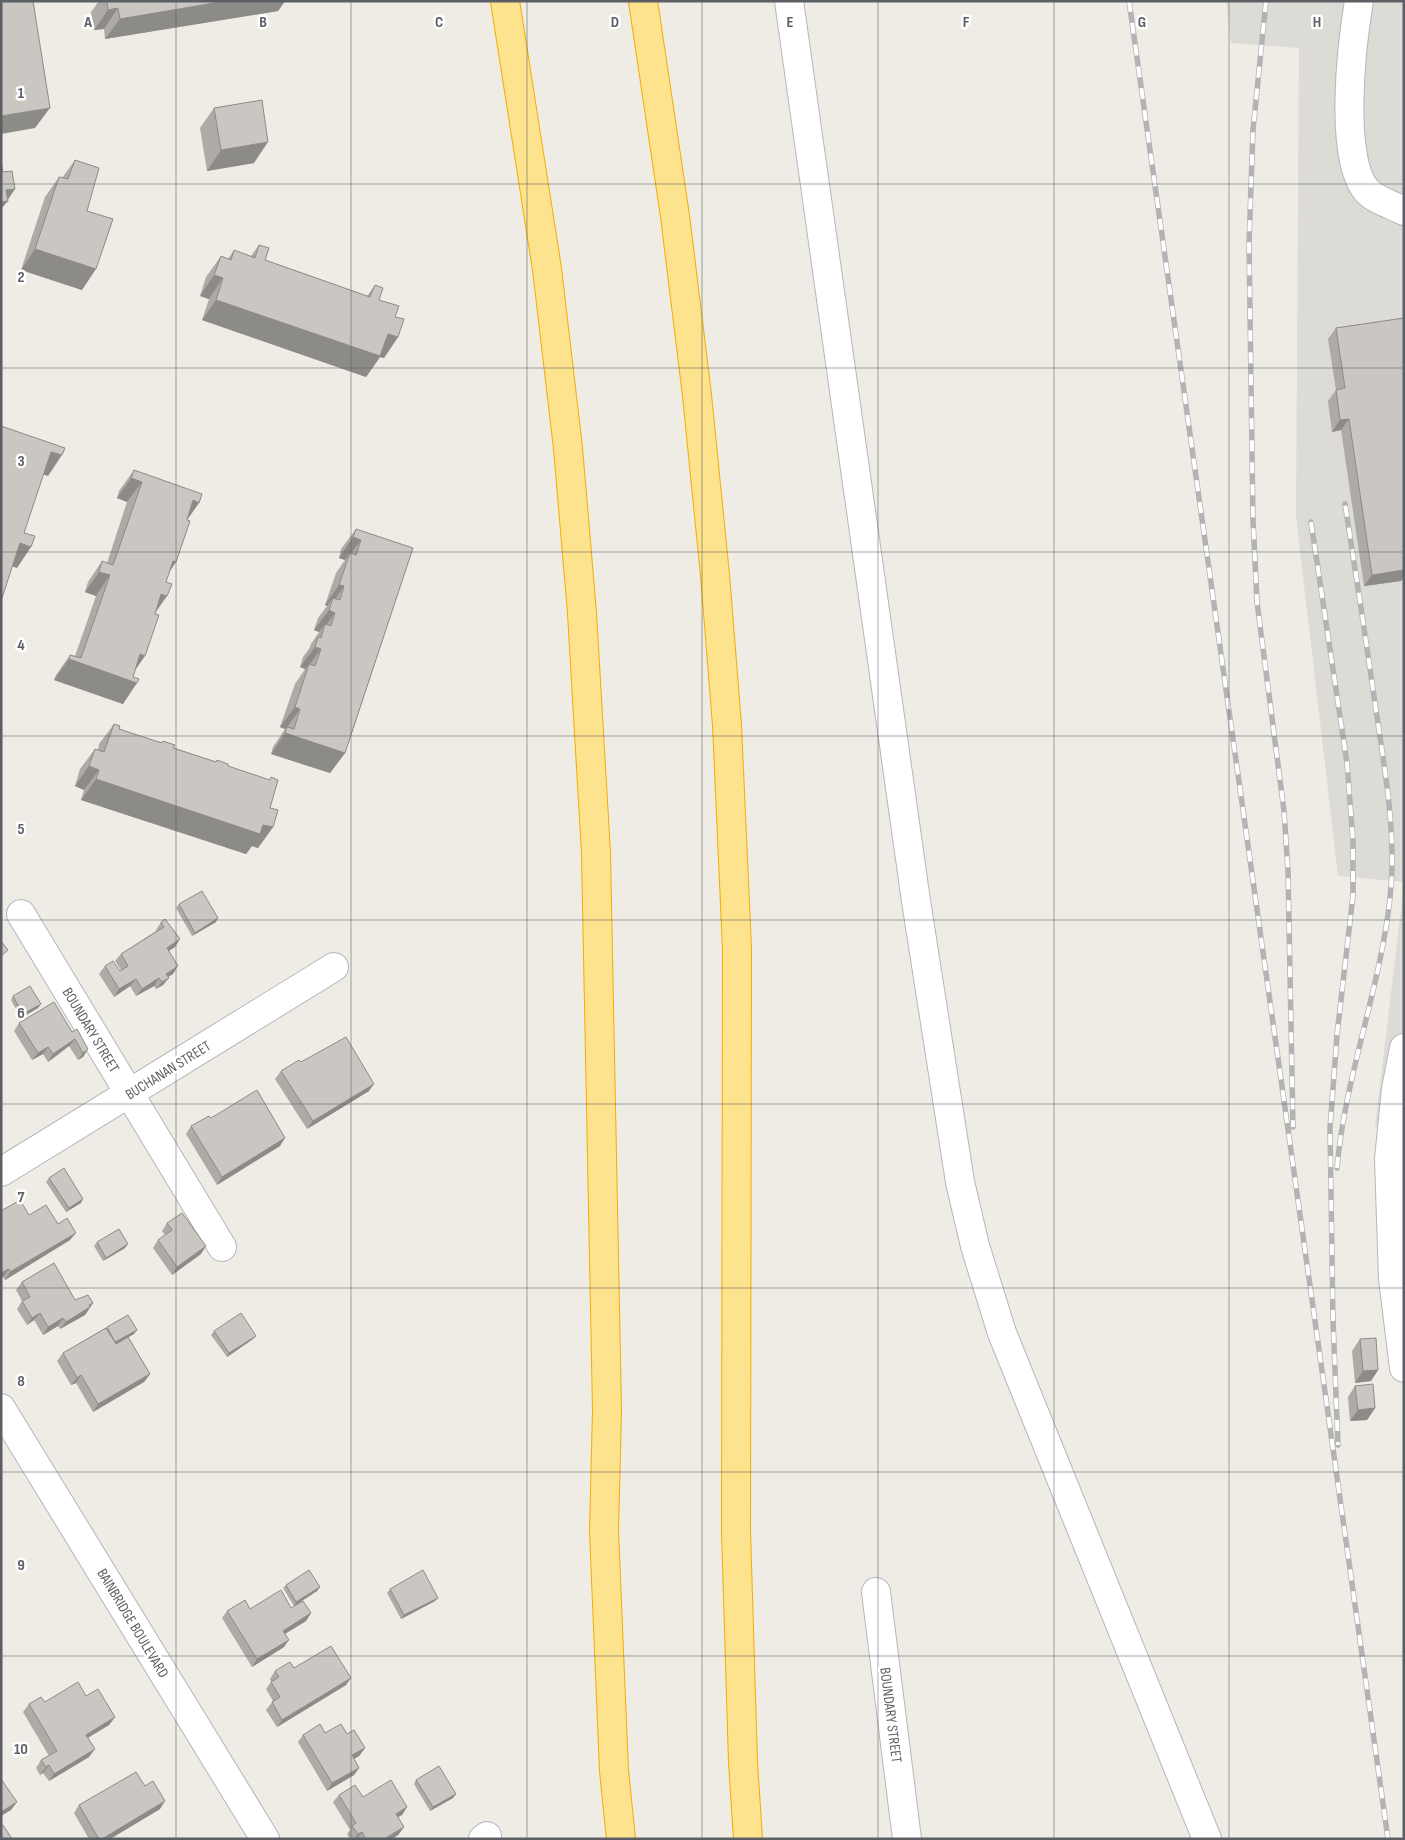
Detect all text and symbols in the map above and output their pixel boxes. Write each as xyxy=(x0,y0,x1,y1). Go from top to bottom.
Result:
text: A xyxy=(83,13,92,32)
text: B xyxy=(259,13,267,32)
text: C xyxy=(435,13,443,32)
text: D xyxy=(611,13,619,32)
text: E xyxy=(787,13,794,32)
text: F xyxy=(963,13,970,32)
text: G xyxy=(1138,13,1146,32)
text: H xyxy=(1313,13,1321,32)
text: 1 xyxy=(18,84,25,103)
text: 2 xyxy=(17,268,25,287)
text: 3 xyxy=(17,452,25,471)
text: 4 xyxy=(17,636,25,655)
text: 5 xyxy=(17,820,25,839)
street label: BOUNDARY STREET xyxy=(58,984,123,1076)
text: 6 xyxy=(17,1004,25,1023)
street label: BUCHANAN STREET xyxy=(122,1037,215,1104)
text: 7 xyxy=(18,1188,25,1207)
text: 8 xyxy=(17,1372,25,1391)
text: 9 xyxy=(17,1556,25,1575)
street label: BAINBRIDGE BOULEVARD xyxy=(92,1565,173,1681)
street label: BOUNDARY STREET xyxy=(875,1666,906,1764)
text: 10 xyxy=(14,1740,28,1759)

